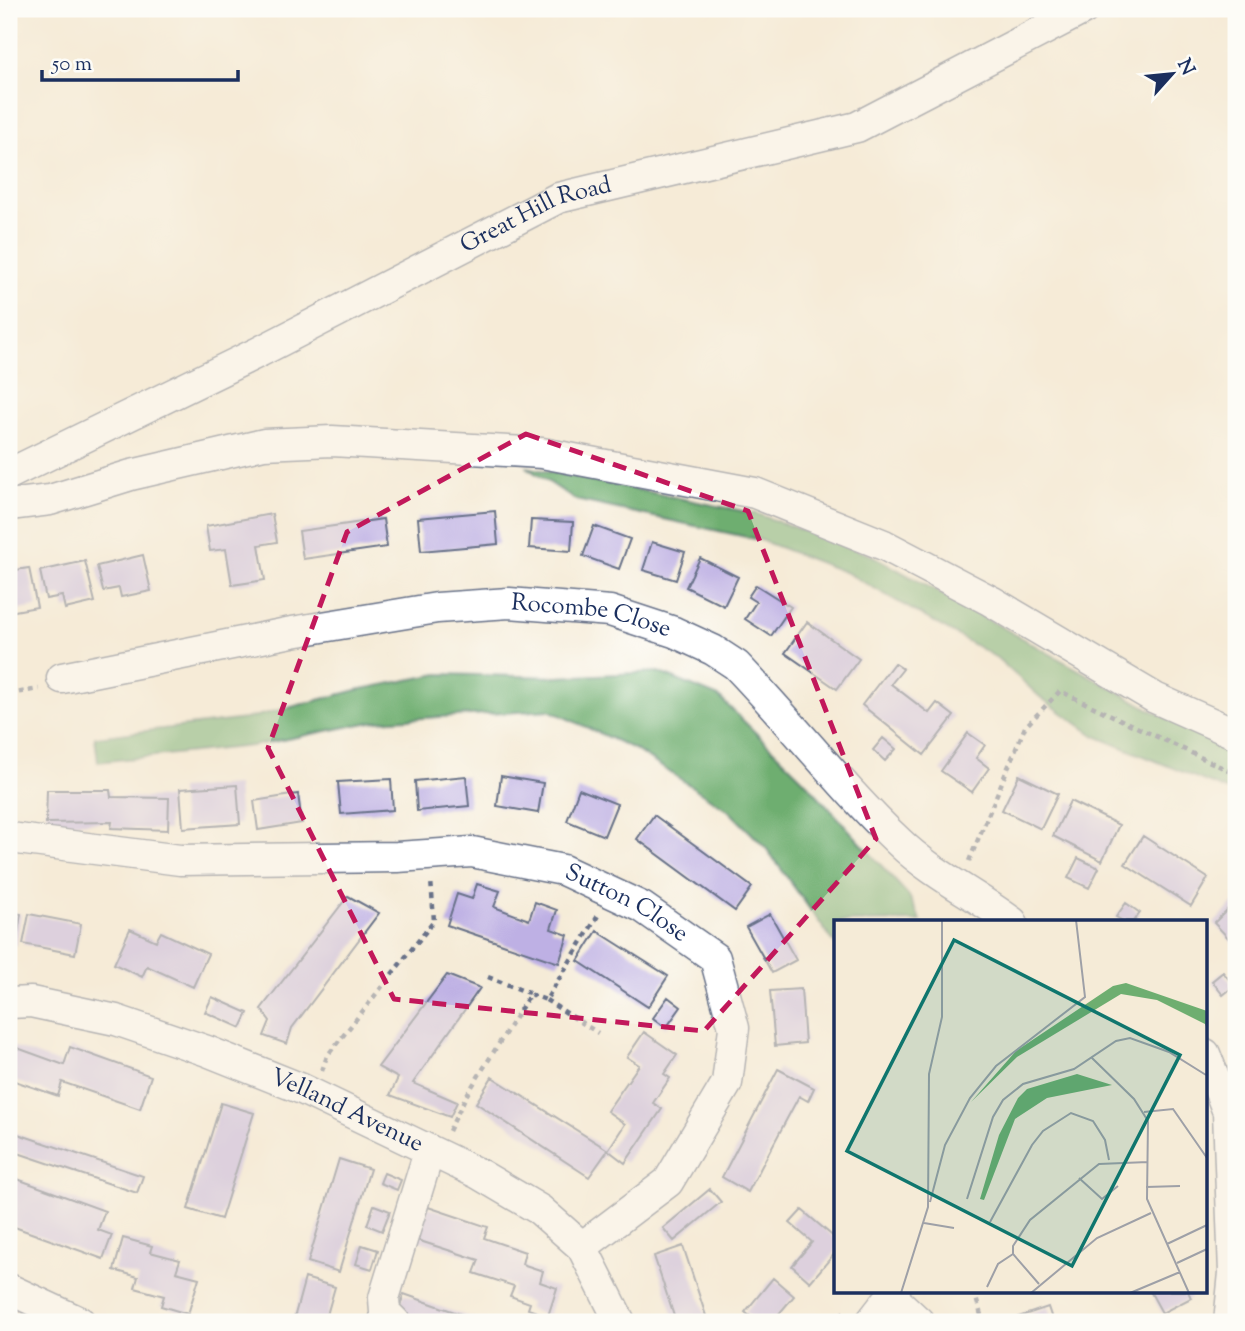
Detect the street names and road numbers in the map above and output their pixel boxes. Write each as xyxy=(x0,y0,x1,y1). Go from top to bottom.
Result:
street label: Great Hill Road xyxy=(454,169,616,262)
street label: Rocombe Close xyxy=(510,586,675,647)
street label: Sutton Close xyxy=(559,856,695,951)
street label: Velland Avenue xyxy=(265,1061,429,1162)

